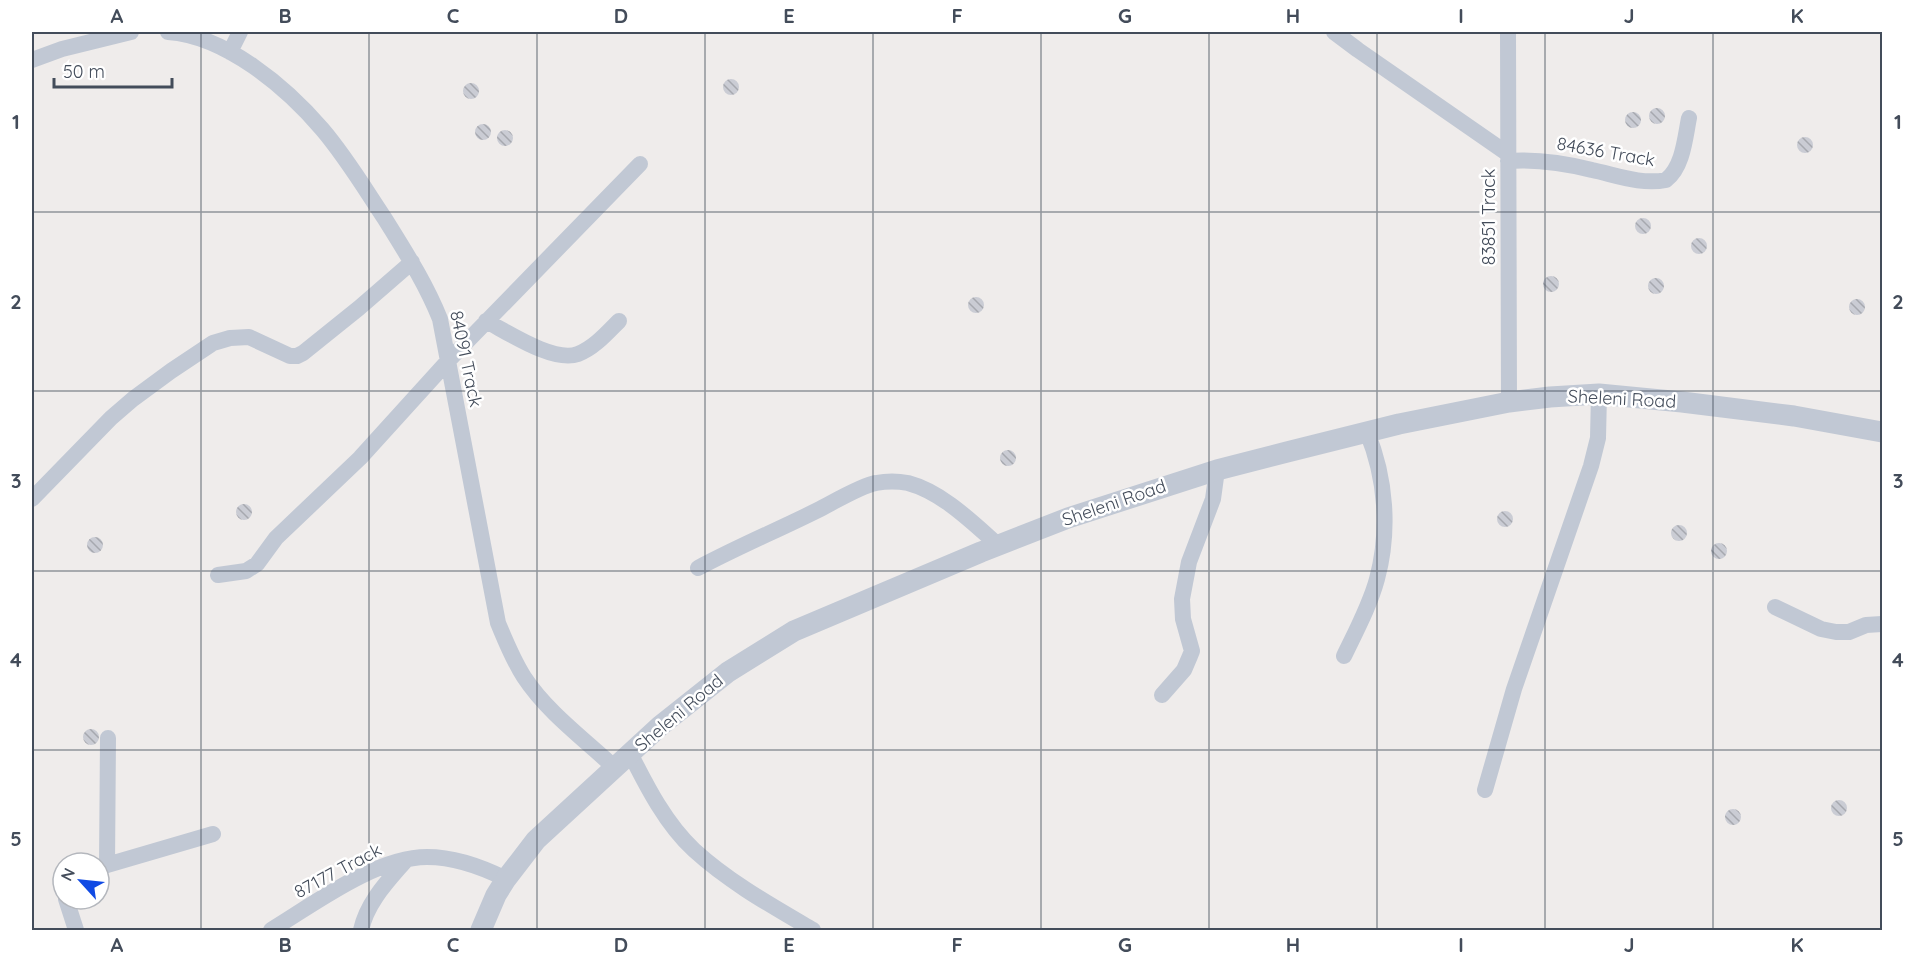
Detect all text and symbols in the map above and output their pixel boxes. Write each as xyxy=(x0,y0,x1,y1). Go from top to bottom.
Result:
text: A xyxy=(111,3,124,28)
text: B xyxy=(278,3,292,28)
text: C xyxy=(447,3,460,28)
text: D xyxy=(614,3,628,28)
text: E xyxy=(783,3,795,28)
text: F xyxy=(951,3,963,28)
text: G xyxy=(1118,3,1132,28)
text: H xyxy=(1286,3,1300,28)
text: I xyxy=(1458,3,1464,28)
text: J xyxy=(1623,3,1635,28)
text: K xyxy=(1790,3,1804,28)
scale bar xyxy=(54,51,172,89)
text: 50 m xyxy=(63,60,105,83)
text: 1 xyxy=(12,109,20,134)
text: 1 xyxy=(1894,109,1902,134)
street label: 84636 Track xyxy=(1555,132,1657,171)
street label: 83851 Track xyxy=(1477,169,1500,265)
text: 2 xyxy=(10,289,22,314)
text: 2 xyxy=(1892,289,1904,314)
street label: 84091 Track xyxy=(445,309,488,409)
street label: Sheleni Road xyxy=(1567,384,1677,413)
text: 3 xyxy=(11,468,21,493)
text: 3 xyxy=(1893,468,1903,493)
street label: Sheleni Road xyxy=(1059,474,1169,531)
text: 4 xyxy=(10,647,22,672)
text: 4 xyxy=(1892,647,1904,672)
street label: Sheleni Road xyxy=(630,669,728,756)
text: 5 xyxy=(10,826,22,851)
text: 5 xyxy=(1892,826,1904,851)
street label: 87177 Track xyxy=(290,838,385,903)
north arrow xyxy=(51,851,111,911)
text: N xyxy=(56,864,79,884)
text: A xyxy=(111,932,124,957)
text: B xyxy=(278,932,292,957)
text: C xyxy=(447,932,460,957)
text: D xyxy=(614,932,628,957)
text: E xyxy=(783,932,795,957)
text: F xyxy=(951,932,963,957)
text: G xyxy=(1118,932,1132,957)
text: H xyxy=(1286,932,1300,957)
text: I xyxy=(1458,932,1464,957)
text: J xyxy=(1623,932,1635,957)
text: K xyxy=(1790,932,1804,957)

